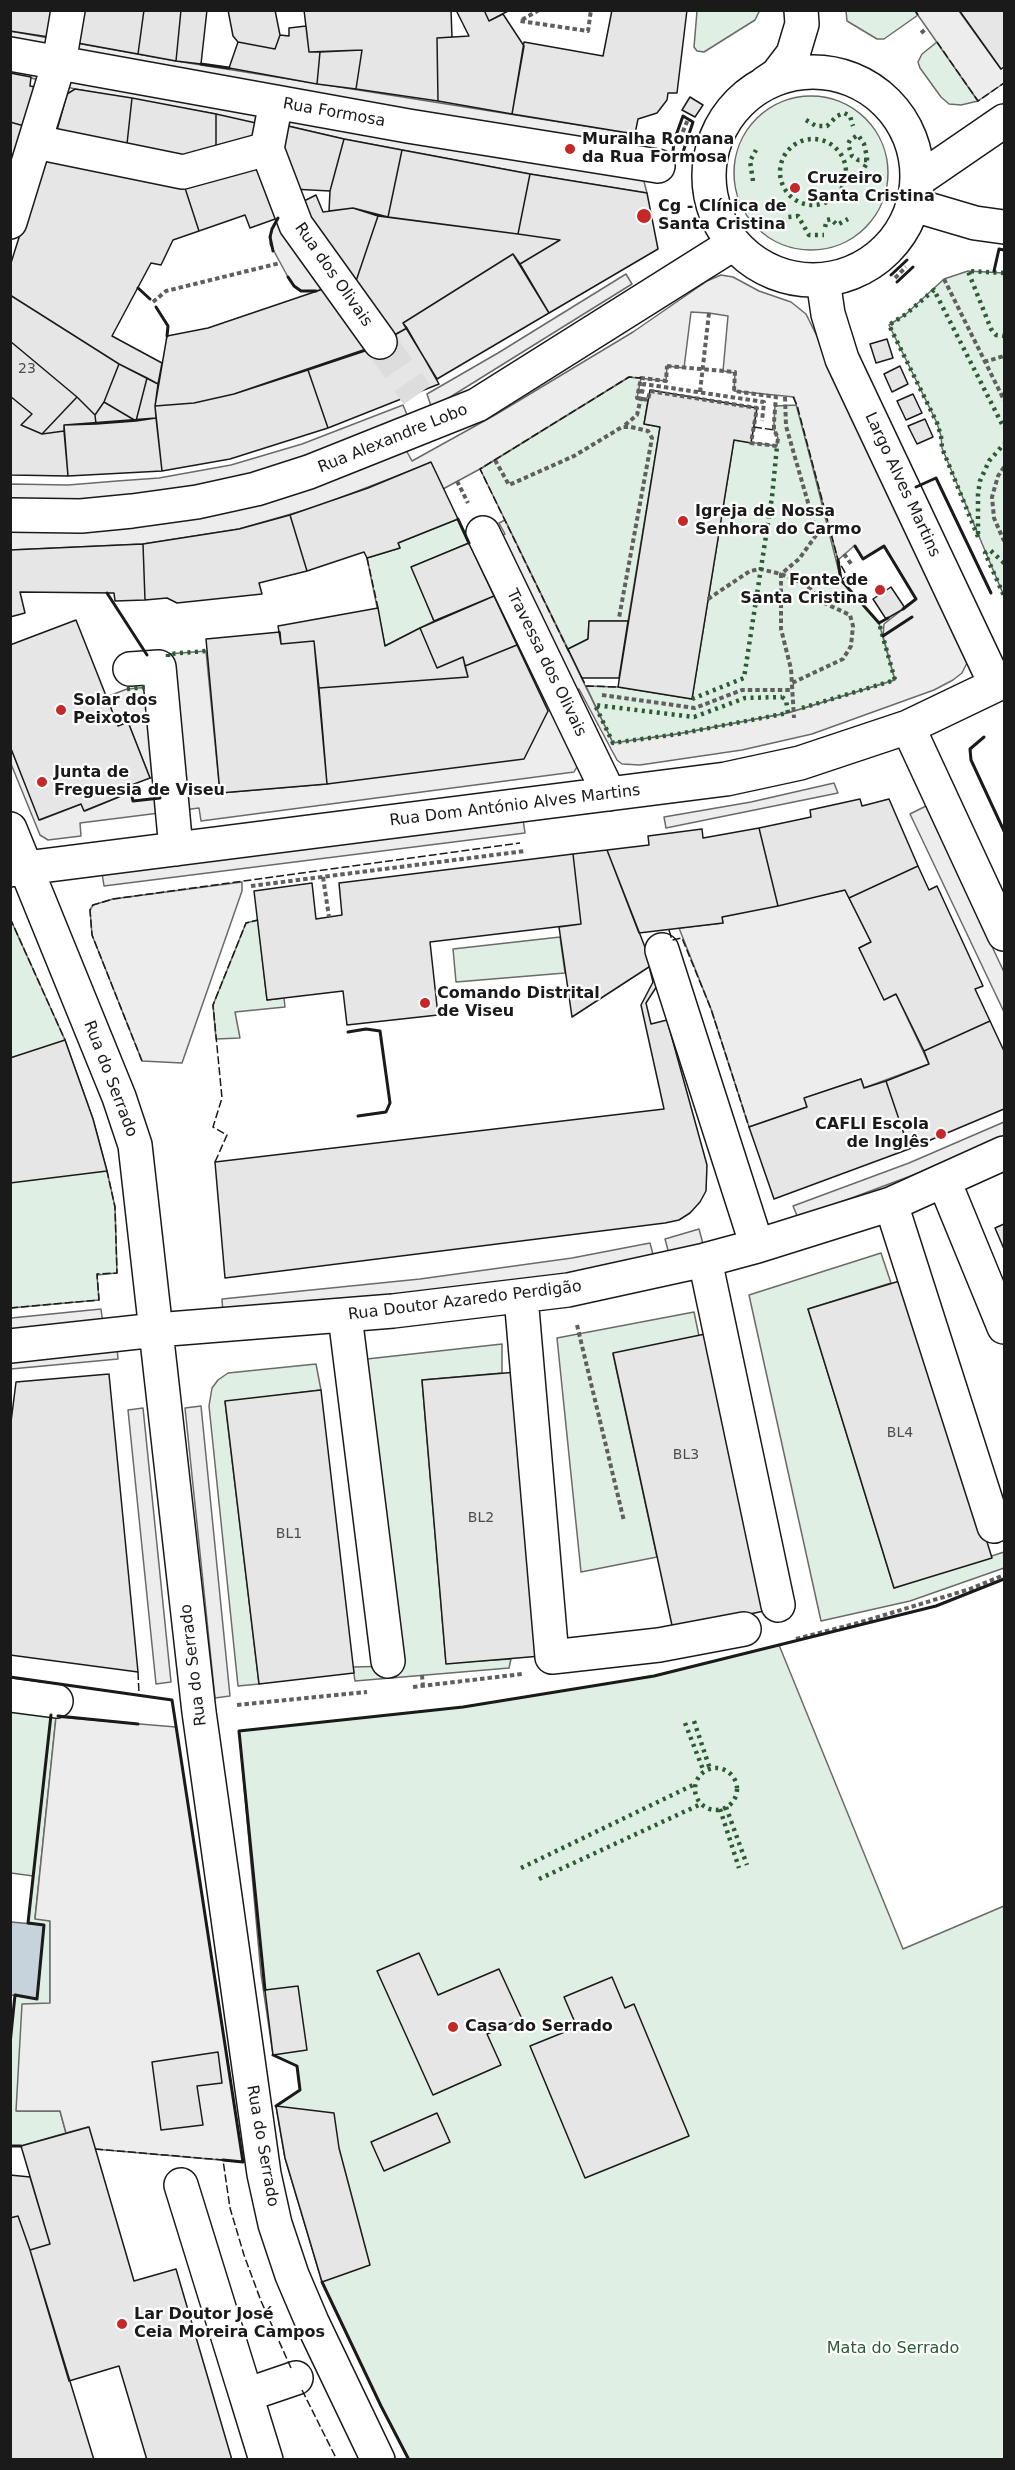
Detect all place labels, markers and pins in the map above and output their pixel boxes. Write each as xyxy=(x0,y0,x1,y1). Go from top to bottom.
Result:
place label: Muralha Romana da Rua Formosa xyxy=(582,130,734,168)
marker: Muralha Romana da Rua Formosa xyxy=(563,142,577,156)
place label: Cruzeiro Santa Cristina xyxy=(807,169,935,207)
marker: Cruzeiro Santa Cristina xyxy=(788,181,802,195)
place label: Cg - Clínica de Santa Cristina xyxy=(658,197,787,235)
marker: Cg - Clínica de Santa Cristina xyxy=(635,207,653,225)
place label: Igreja de Nossa Senhora do Carmo xyxy=(695,502,862,540)
marker: Igreja de Nossa Senhora do Carmo xyxy=(676,514,690,528)
place label: Fonte de Santa Cristina xyxy=(740,571,868,609)
marker: Fonte de Santa Cristina xyxy=(873,583,887,597)
place label: Solar dos Peixotos xyxy=(73,691,157,729)
marker: Solar dos Peixotos xyxy=(54,703,68,717)
place label: Junta de Freguesia de Viseu xyxy=(54,763,225,801)
marker: Junta de Freguesia de Viseu xyxy=(35,775,49,789)
place label: Comando Distrital de Viseu xyxy=(437,984,600,1022)
marker: Comando Distrital de Viseu xyxy=(418,996,432,1010)
place label: CAFLI Escola de Inglês xyxy=(815,1115,929,1153)
marker: CAFLI Escola de Inglês xyxy=(934,1127,948,1141)
place label: Casa do Serrado xyxy=(465,2017,613,2037)
marker: Casa do Serrado xyxy=(446,2020,460,2034)
place label: Lar Doutor José Ceia Moreira Campos xyxy=(134,2305,325,2343)
marker: Lar Doutor José Ceia Moreira Campos xyxy=(115,2317,129,2331)

